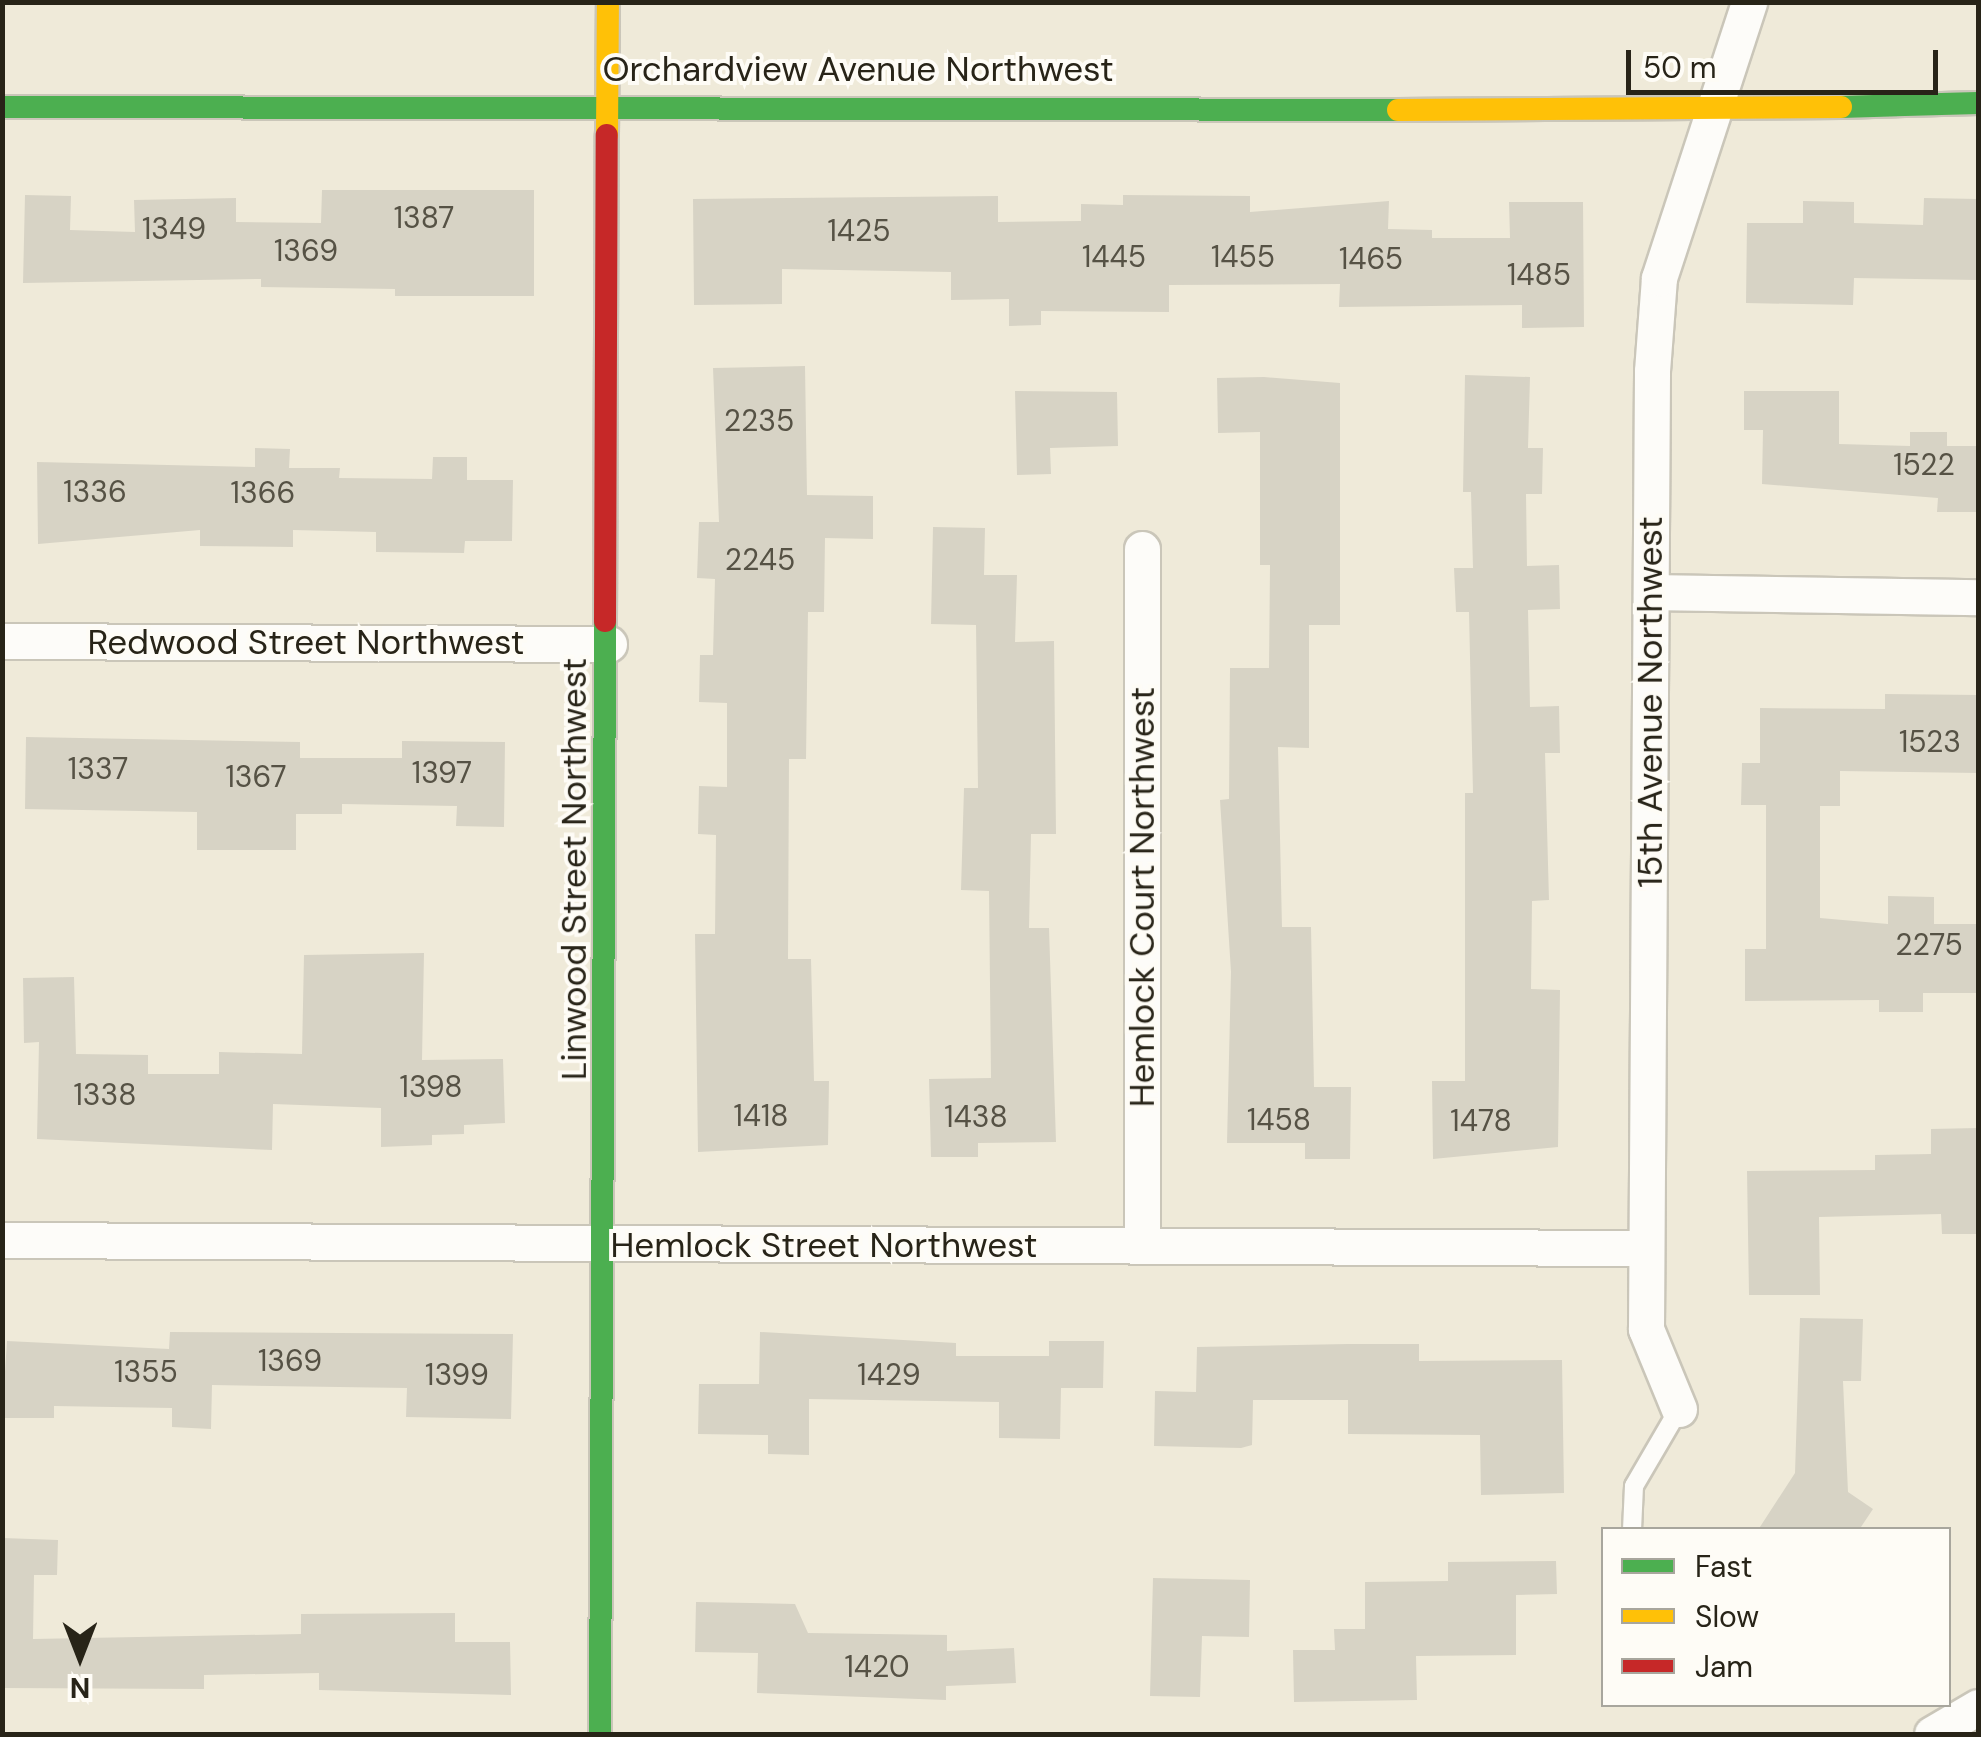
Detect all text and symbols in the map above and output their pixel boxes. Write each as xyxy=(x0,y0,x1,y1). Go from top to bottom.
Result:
scale bar xyxy=(1631,30,1944,92)
street label: Orchardview Avenue Northwest xyxy=(602,48,1114,90)
text: 50 m xyxy=(1643,48,1717,87)
house number: 1387 xyxy=(394,200,454,236)
house number: 1349 xyxy=(142,211,206,247)
house number: 1425 xyxy=(827,213,891,249)
house number: 1369 xyxy=(274,233,338,269)
house number: 1445 xyxy=(1082,239,1146,275)
house number: 1455 xyxy=(1211,239,1275,275)
house number: 1465 xyxy=(1339,241,1403,277)
house number: 1485 xyxy=(1507,257,1571,293)
house number: 2235 xyxy=(724,403,794,439)
house number: 1522 xyxy=(1893,447,1955,483)
house number: 1336 xyxy=(63,474,127,510)
house number: 1366 xyxy=(231,475,295,511)
street label: 15th Avenue Northwest xyxy=(1629,516,1671,888)
house number: 2245 xyxy=(725,542,795,578)
street label: Redwood Street Northwest xyxy=(87,621,525,663)
street label: Linwood Street Northwest xyxy=(553,658,595,1080)
street label: Hemlock Court Northwest xyxy=(1121,687,1163,1107)
house number: 1523 xyxy=(1899,724,1961,760)
house number: 1337 xyxy=(68,751,128,787)
house number: 1397 xyxy=(412,755,472,791)
house number: 1367 xyxy=(225,759,287,795)
house number: 2275 xyxy=(1895,927,1963,963)
house number: 1398 xyxy=(400,1069,462,1105)
house number: 1338 xyxy=(73,1077,137,1113)
house number: 1418 xyxy=(733,1098,789,1134)
house number: 1438 xyxy=(944,1099,1008,1135)
house number: 1458 xyxy=(1247,1102,1311,1138)
house number: 1478 xyxy=(1450,1103,1512,1139)
street label: Hemlock Street Northwest xyxy=(610,1224,1038,1266)
house number: 1369 xyxy=(258,1343,322,1379)
house number: 1355 xyxy=(114,1354,178,1390)
house number: 1399 xyxy=(425,1357,489,1393)
house number: 1429 xyxy=(857,1357,921,1393)
legend xyxy=(1601,1527,1951,1707)
text: Fast xyxy=(1695,1547,1753,1586)
text: Slow xyxy=(1695,1597,1759,1636)
north arrow xyxy=(30,1607,130,1707)
text: Jam xyxy=(1695,1647,1753,1686)
house number: 1420 xyxy=(844,1649,910,1685)
text: N xyxy=(70,1669,90,1706)

